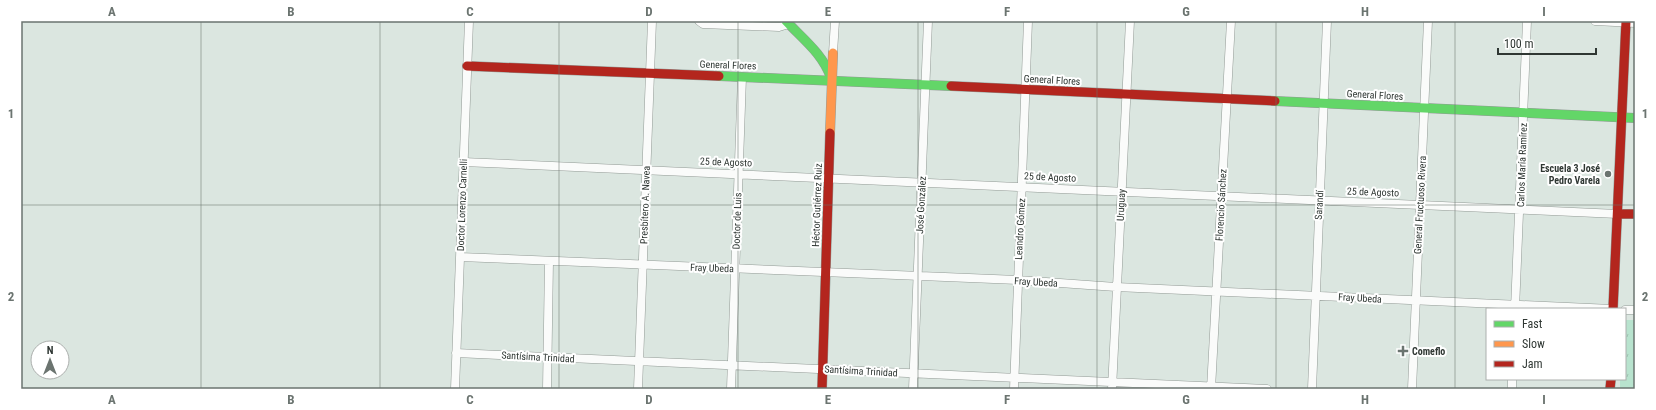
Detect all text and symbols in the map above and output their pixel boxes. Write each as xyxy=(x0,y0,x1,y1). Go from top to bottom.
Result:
text: A xyxy=(108,4,116,19)
text: B xyxy=(287,4,295,19)
text: C xyxy=(466,4,474,19)
text: D xyxy=(645,4,653,19)
text: E xyxy=(825,4,832,19)
text: F xyxy=(1004,4,1010,19)
text: G xyxy=(1182,4,1190,19)
text: H xyxy=(1361,4,1369,19)
text: I xyxy=(1542,4,1546,19)
scale bar xyxy=(1498,30,1596,56)
text: 100 m xyxy=(1504,37,1534,51)
street label: General Flores xyxy=(699,59,757,72)
street label: General Flores xyxy=(1023,73,1081,87)
street label: General Flores xyxy=(1346,88,1404,102)
text: 1 xyxy=(8,106,14,121)
text: 1 xyxy=(1642,106,1648,121)
street label: Carlos María Ramírez xyxy=(1515,123,1529,207)
street label: General Fructuoso Rivera xyxy=(1412,155,1428,254)
street label: 25 de Agosto xyxy=(700,156,752,168)
street label: Doctor Lorenzo Carnelli xyxy=(455,159,469,251)
street label: Héctor Gutiérrez Ruiz xyxy=(810,163,824,247)
place label: Escuela 3 José Pedro Varela xyxy=(1540,163,1600,186)
street label: Presbítero A. Navea xyxy=(638,166,652,244)
street label: Florencio Sánchez xyxy=(1214,169,1228,241)
marker: Escuela 3 José Pedro Varela xyxy=(1603,169,1613,179)
street label: 25 de Agosto xyxy=(1024,170,1076,184)
street label: José González xyxy=(914,176,928,234)
street label: 25 de Agosto xyxy=(1347,186,1399,198)
street label: Uruguay xyxy=(1115,189,1127,221)
street label: Sarandí xyxy=(1313,189,1325,220)
street label: Doctor de Luis xyxy=(731,192,744,250)
street label: Leandro Gómez xyxy=(1013,198,1027,260)
street label: Fray Ubeda xyxy=(690,262,734,274)
street label: Fray Ubeda xyxy=(1014,275,1058,289)
text: 2 xyxy=(8,289,15,304)
text: 2 xyxy=(1642,289,1649,304)
street label: Fray Ubeda xyxy=(1338,291,1382,305)
legend xyxy=(1486,308,1626,380)
text: Fast xyxy=(1522,317,1543,331)
text: Slow xyxy=(1522,337,1545,351)
north arrow xyxy=(30,340,70,380)
text: N xyxy=(47,344,54,357)
marker: Comeflo xyxy=(1397,345,1409,357)
place label: Comeflo xyxy=(1412,346,1445,357)
street label: Santísima Trinidad xyxy=(501,350,575,364)
text: Jam xyxy=(1522,357,1543,371)
street label: Santísima Trinidad xyxy=(824,364,898,378)
text: A xyxy=(108,392,116,407)
text: B xyxy=(287,392,295,407)
text: C xyxy=(466,392,474,407)
text: D xyxy=(645,392,653,407)
text: E xyxy=(825,392,832,407)
text: F xyxy=(1004,392,1010,407)
text: G xyxy=(1182,392,1190,407)
text: H xyxy=(1361,392,1369,407)
text: I xyxy=(1542,392,1546,407)

